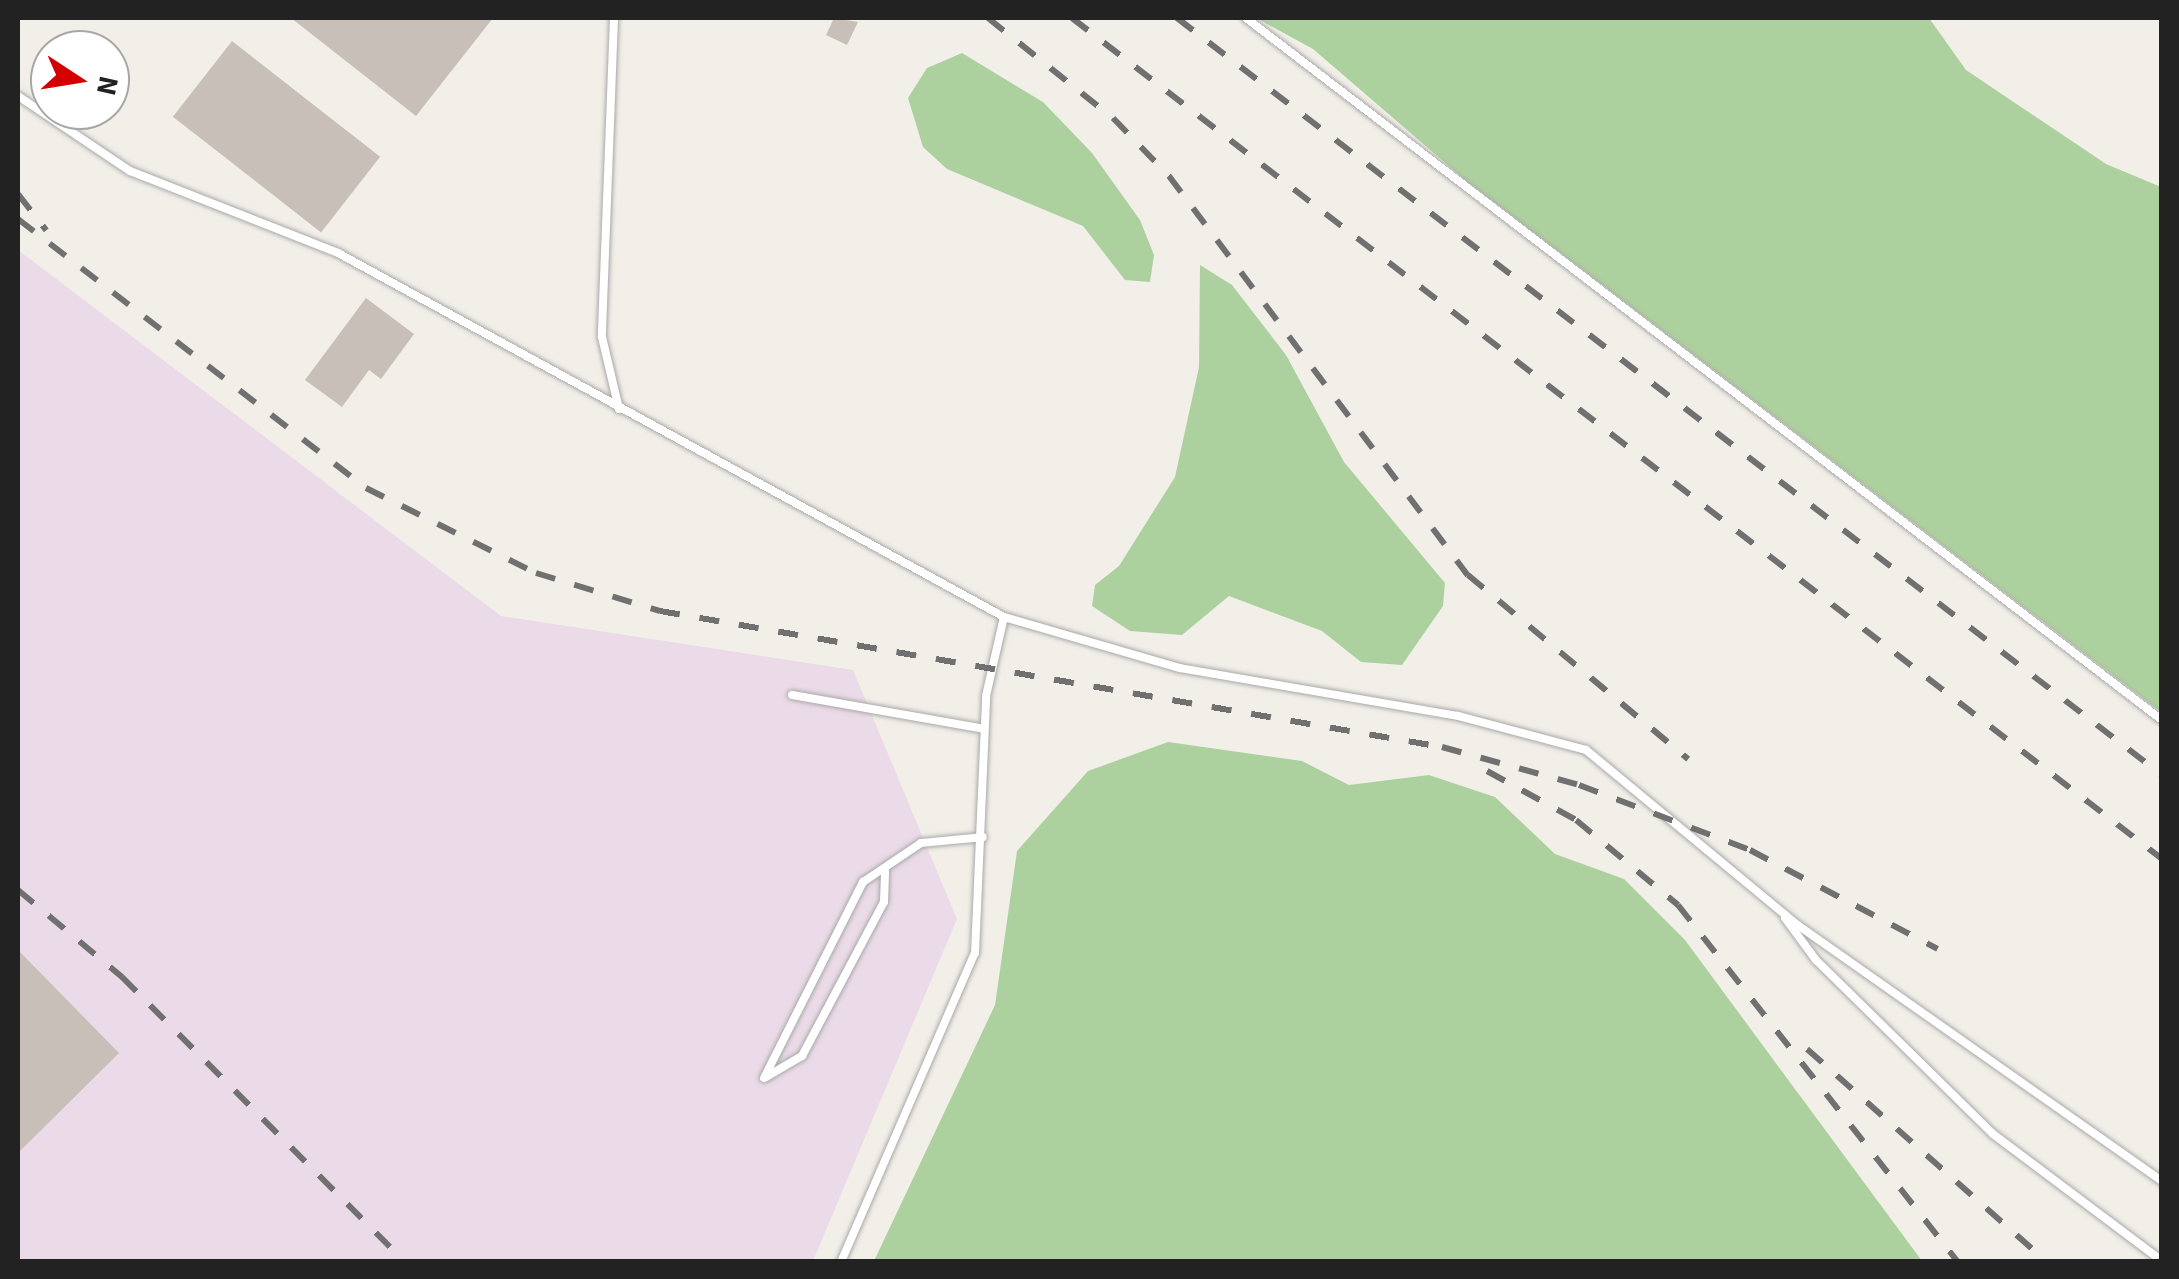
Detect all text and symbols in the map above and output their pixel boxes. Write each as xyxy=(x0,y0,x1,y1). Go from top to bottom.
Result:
north arrow xyxy=(30,30,130,130)
text: N xyxy=(86,73,129,99)

